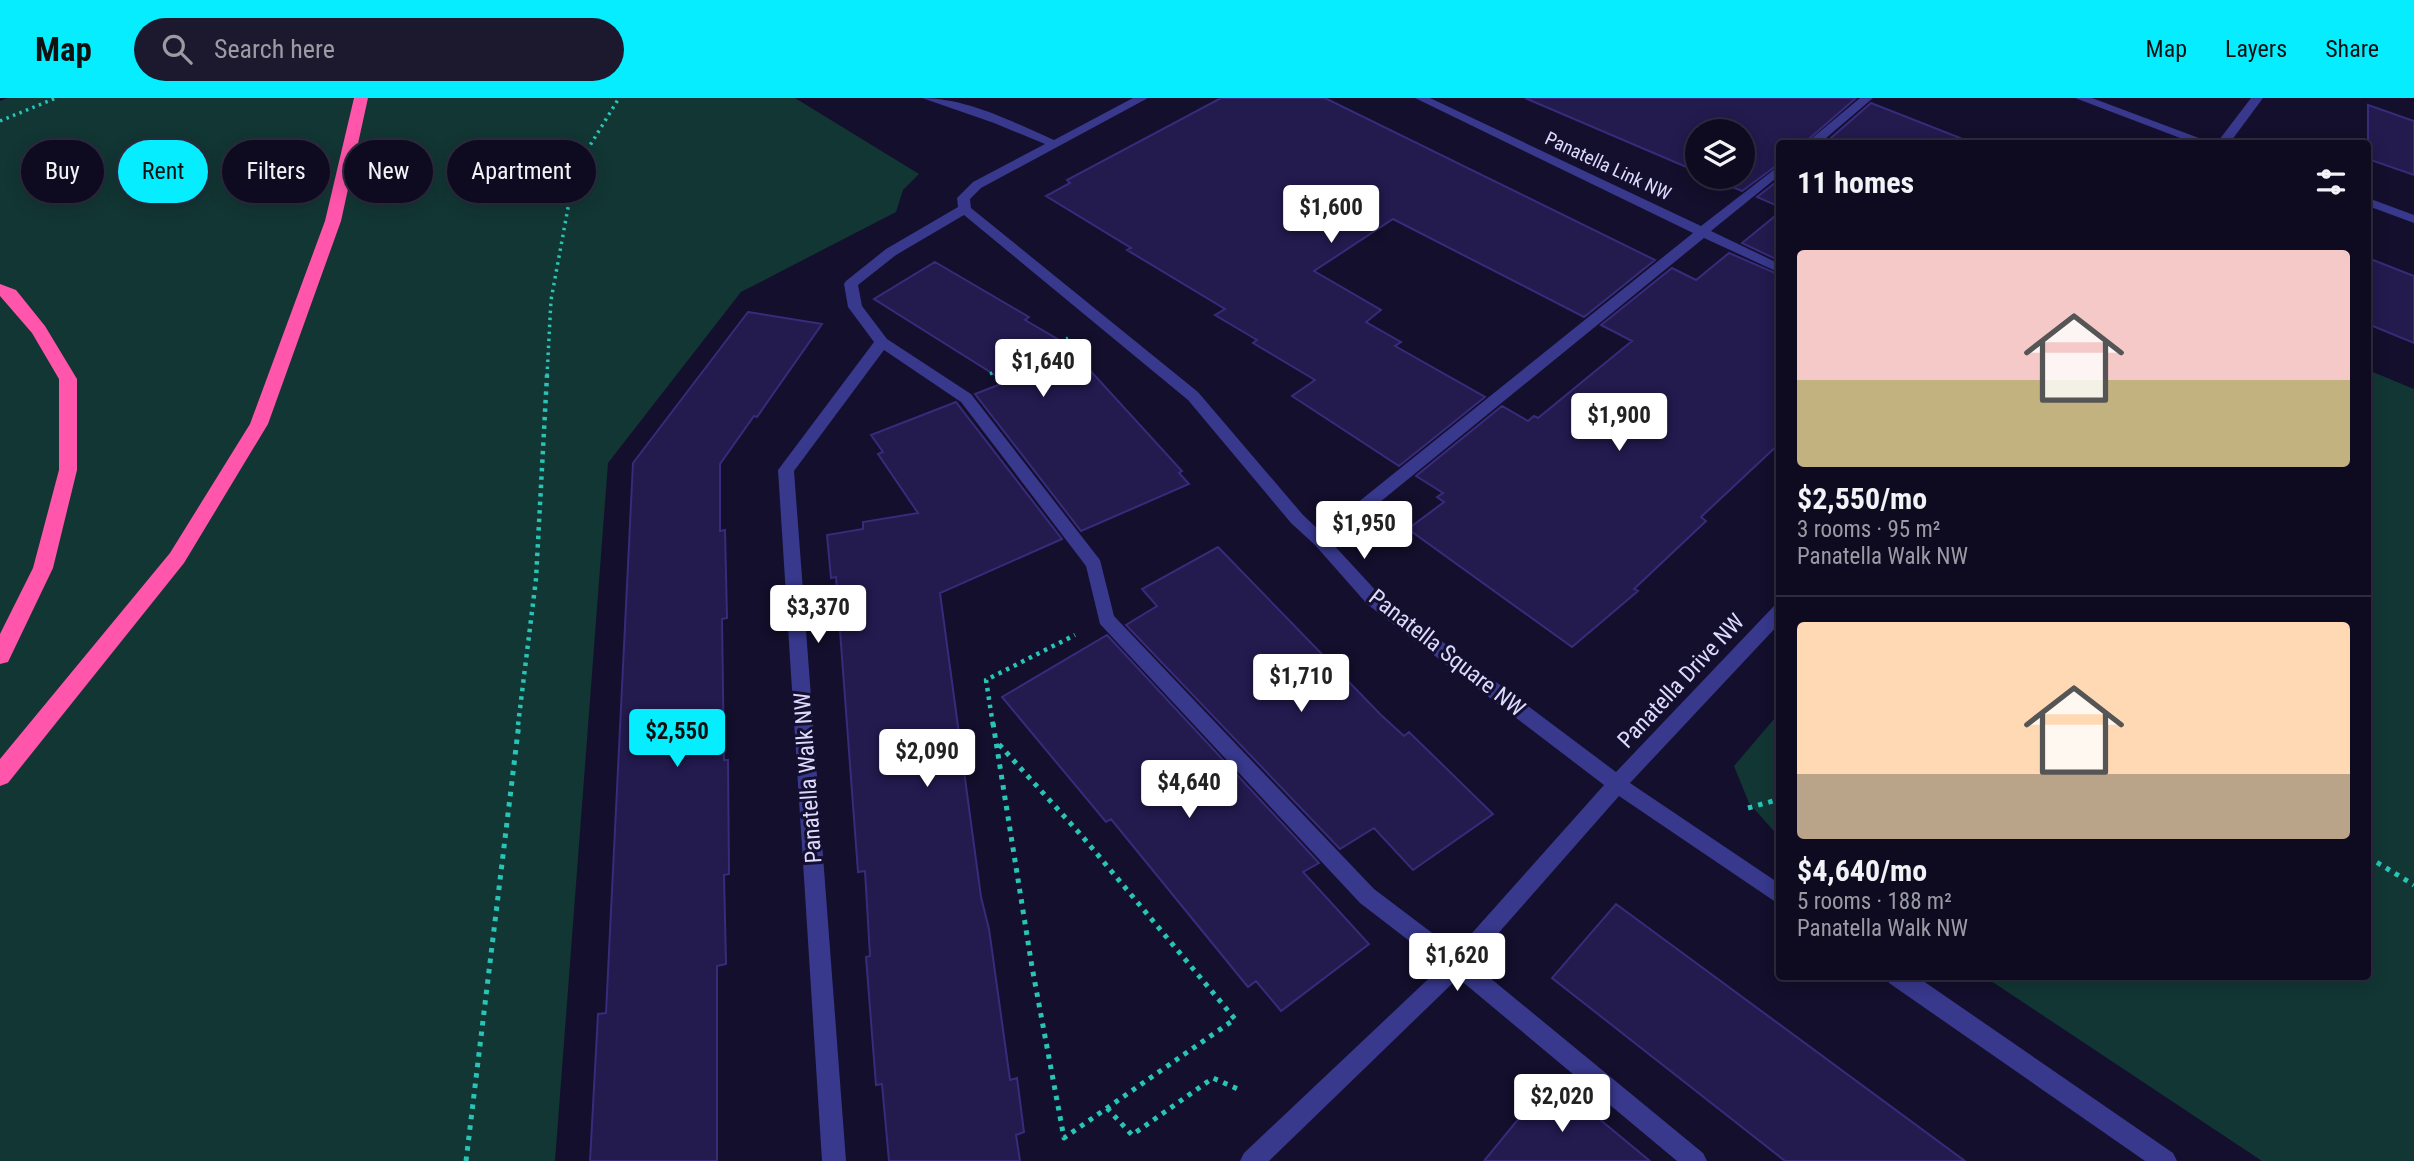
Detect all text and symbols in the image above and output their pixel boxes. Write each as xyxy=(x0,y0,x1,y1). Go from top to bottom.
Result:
search box xyxy=(134,18,624,81)
text: Map xyxy=(35,30,92,69)
icon: search xyxy=(158,30,196,68)
text: Search here xyxy=(214,34,335,64)
text: Map xyxy=(2146,35,2187,63)
text: Layers xyxy=(2225,35,2287,63)
text: Share xyxy=(2325,35,2379,63)
map controls xyxy=(1685,119,1755,189)
button: layers xyxy=(1685,119,1755,189)
street label: Panatella Link NW xyxy=(1541,127,1675,205)
chip: Buy xyxy=(21,140,104,203)
chip: Rent xyxy=(118,140,208,203)
chip: Filters xyxy=(222,140,330,203)
chip: New xyxy=(344,140,433,203)
chip: Apartment xyxy=(447,140,596,203)
icon: filters xyxy=(2312,163,2350,201)
text: 11 homes xyxy=(1797,165,1914,200)
pin: $1,600 xyxy=(1274,186,1388,245)
text: $1,600 xyxy=(1299,194,1363,221)
icon: home xyxy=(2011,295,2137,421)
pin: $1,640 xyxy=(986,340,1100,399)
text: $1,640 xyxy=(1011,348,1075,375)
pin: $1,900 xyxy=(1562,394,1676,453)
text: $1,900 xyxy=(1587,402,1651,429)
text: $2,550/mo xyxy=(1797,481,1927,516)
pin: $1,950 xyxy=(1307,502,1421,561)
text: $1,950 xyxy=(1332,510,1396,537)
text: 3 rooms · 95 m² xyxy=(1797,516,1940,543)
text: Panatella Walk NW xyxy=(1797,543,1968,570)
street label: Panatella Square NW xyxy=(1364,584,1530,722)
pin: $3,370 xyxy=(761,586,875,645)
text: $3,370 xyxy=(786,594,850,621)
street label: Panatella Drive NW xyxy=(1612,608,1750,754)
pin: $1,710 xyxy=(1244,654,1358,714)
text: $1,710 xyxy=(1269,663,1333,690)
icon: home xyxy=(2011,667,2137,793)
street label: Panatella Walk NW xyxy=(789,692,827,864)
pin: $2,550 xyxy=(620,710,734,769)
text: $2,550 xyxy=(645,718,709,745)
pin: $2,090 xyxy=(870,730,984,789)
text: $2,090 xyxy=(895,738,959,765)
pin: $4,640 xyxy=(1132,760,1246,820)
text: $4,640 xyxy=(1157,769,1221,796)
text: $4,640/mo xyxy=(1797,853,1927,888)
text: 5 rooms · 188 m² xyxy=(1797,888,1952,915)
text: Panatella Walk NW xyxy=(1797,915,1968,942)
pin: $1,620 xyxy=(1400,934,1514,993)
text: $1,620 xyxy=(1425,942,1489,969)
pin: $2,020 xyxy=(1505,1074,1619,1134)
text: $2,020 xyxy=(1530,1083,1594,1110)

